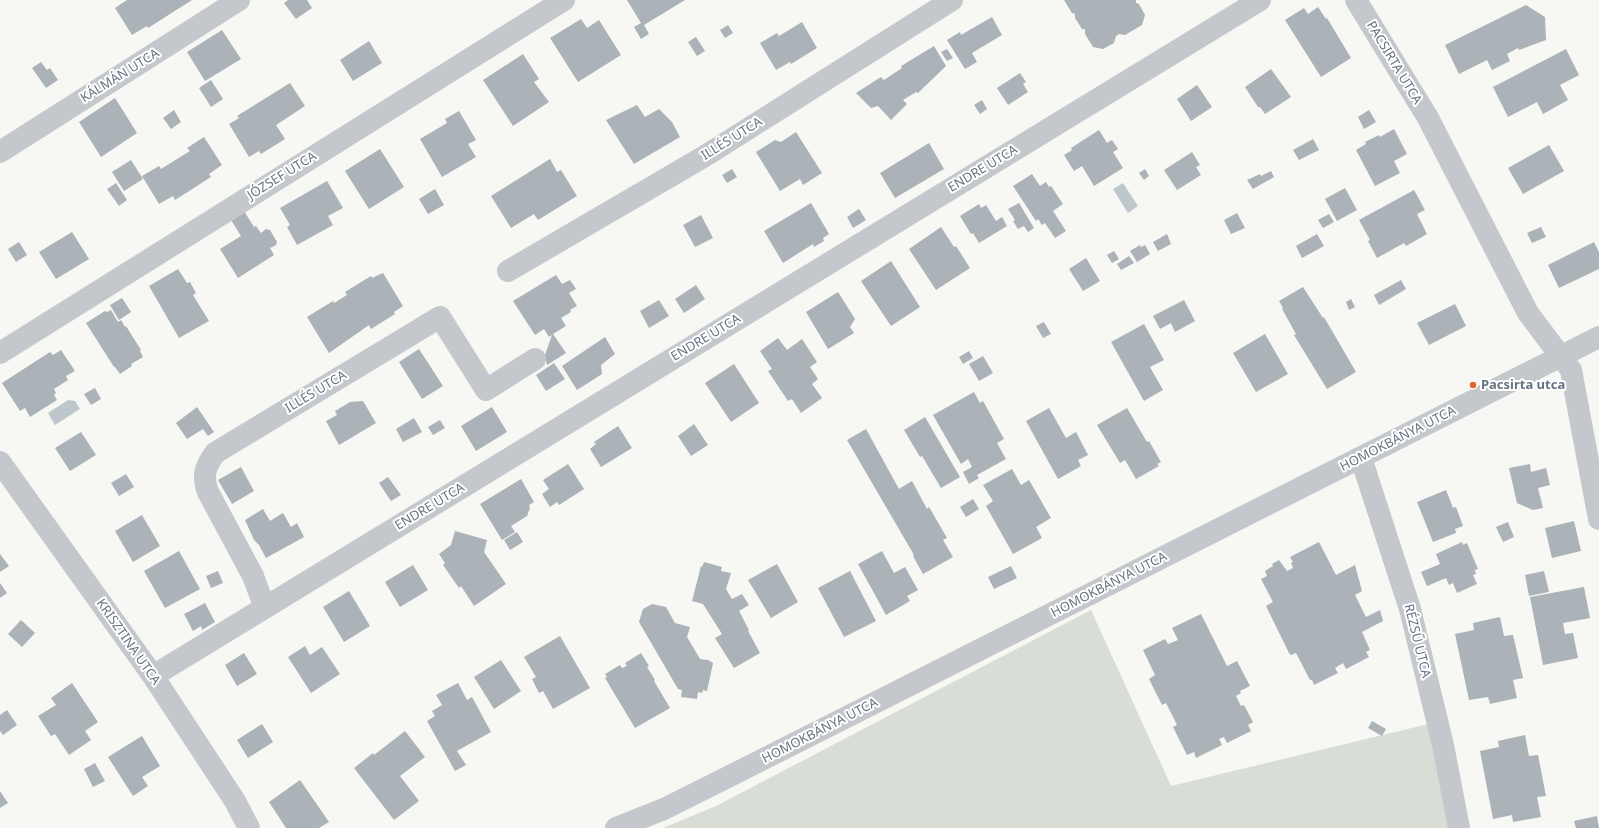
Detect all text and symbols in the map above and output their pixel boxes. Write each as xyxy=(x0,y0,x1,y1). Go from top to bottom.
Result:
street label: PACSIRTA UTCA xyxy=(1363,19,1425,107)
street label: KÁLMÁN UTCA xyxy=(78,46,162,106)
street label: ILLÉS UTCA xyxy=(699,114,765,164)
street label: ENDRE UTCA xyxy=(945,142,1021,196)
street label: JÓZSEF UTCA xyxy=(245,149,319,203)
street label: ENDRE UTCA xyxy=(668,311,744,365)
street label: ILLÉS UTCA xyxy=(283,368,349,416)
place label: Pacsirta utca xyxy=(1481,377,1565,393)
marker: Pacsirta utca xyxy=(1468,380,1478,390)
street label: HOMOKBÁNYA UTCA xyxy=(1338,403,1458,475)
street label: ENDRE UTCA xyxy=(392,480,468,534)
street label: HOMOKBÁNYA UTCA xyxy=(1049,549,1169,621)
street label: KRISZTINA UTCA xyxy=(93,596,163,688)
street label: RÉZSŰ UTCA xyxy=(1400,602,1434,680)
street label: HOMOKBÁNYA UTCA xyxy=(760,695,880,767)

